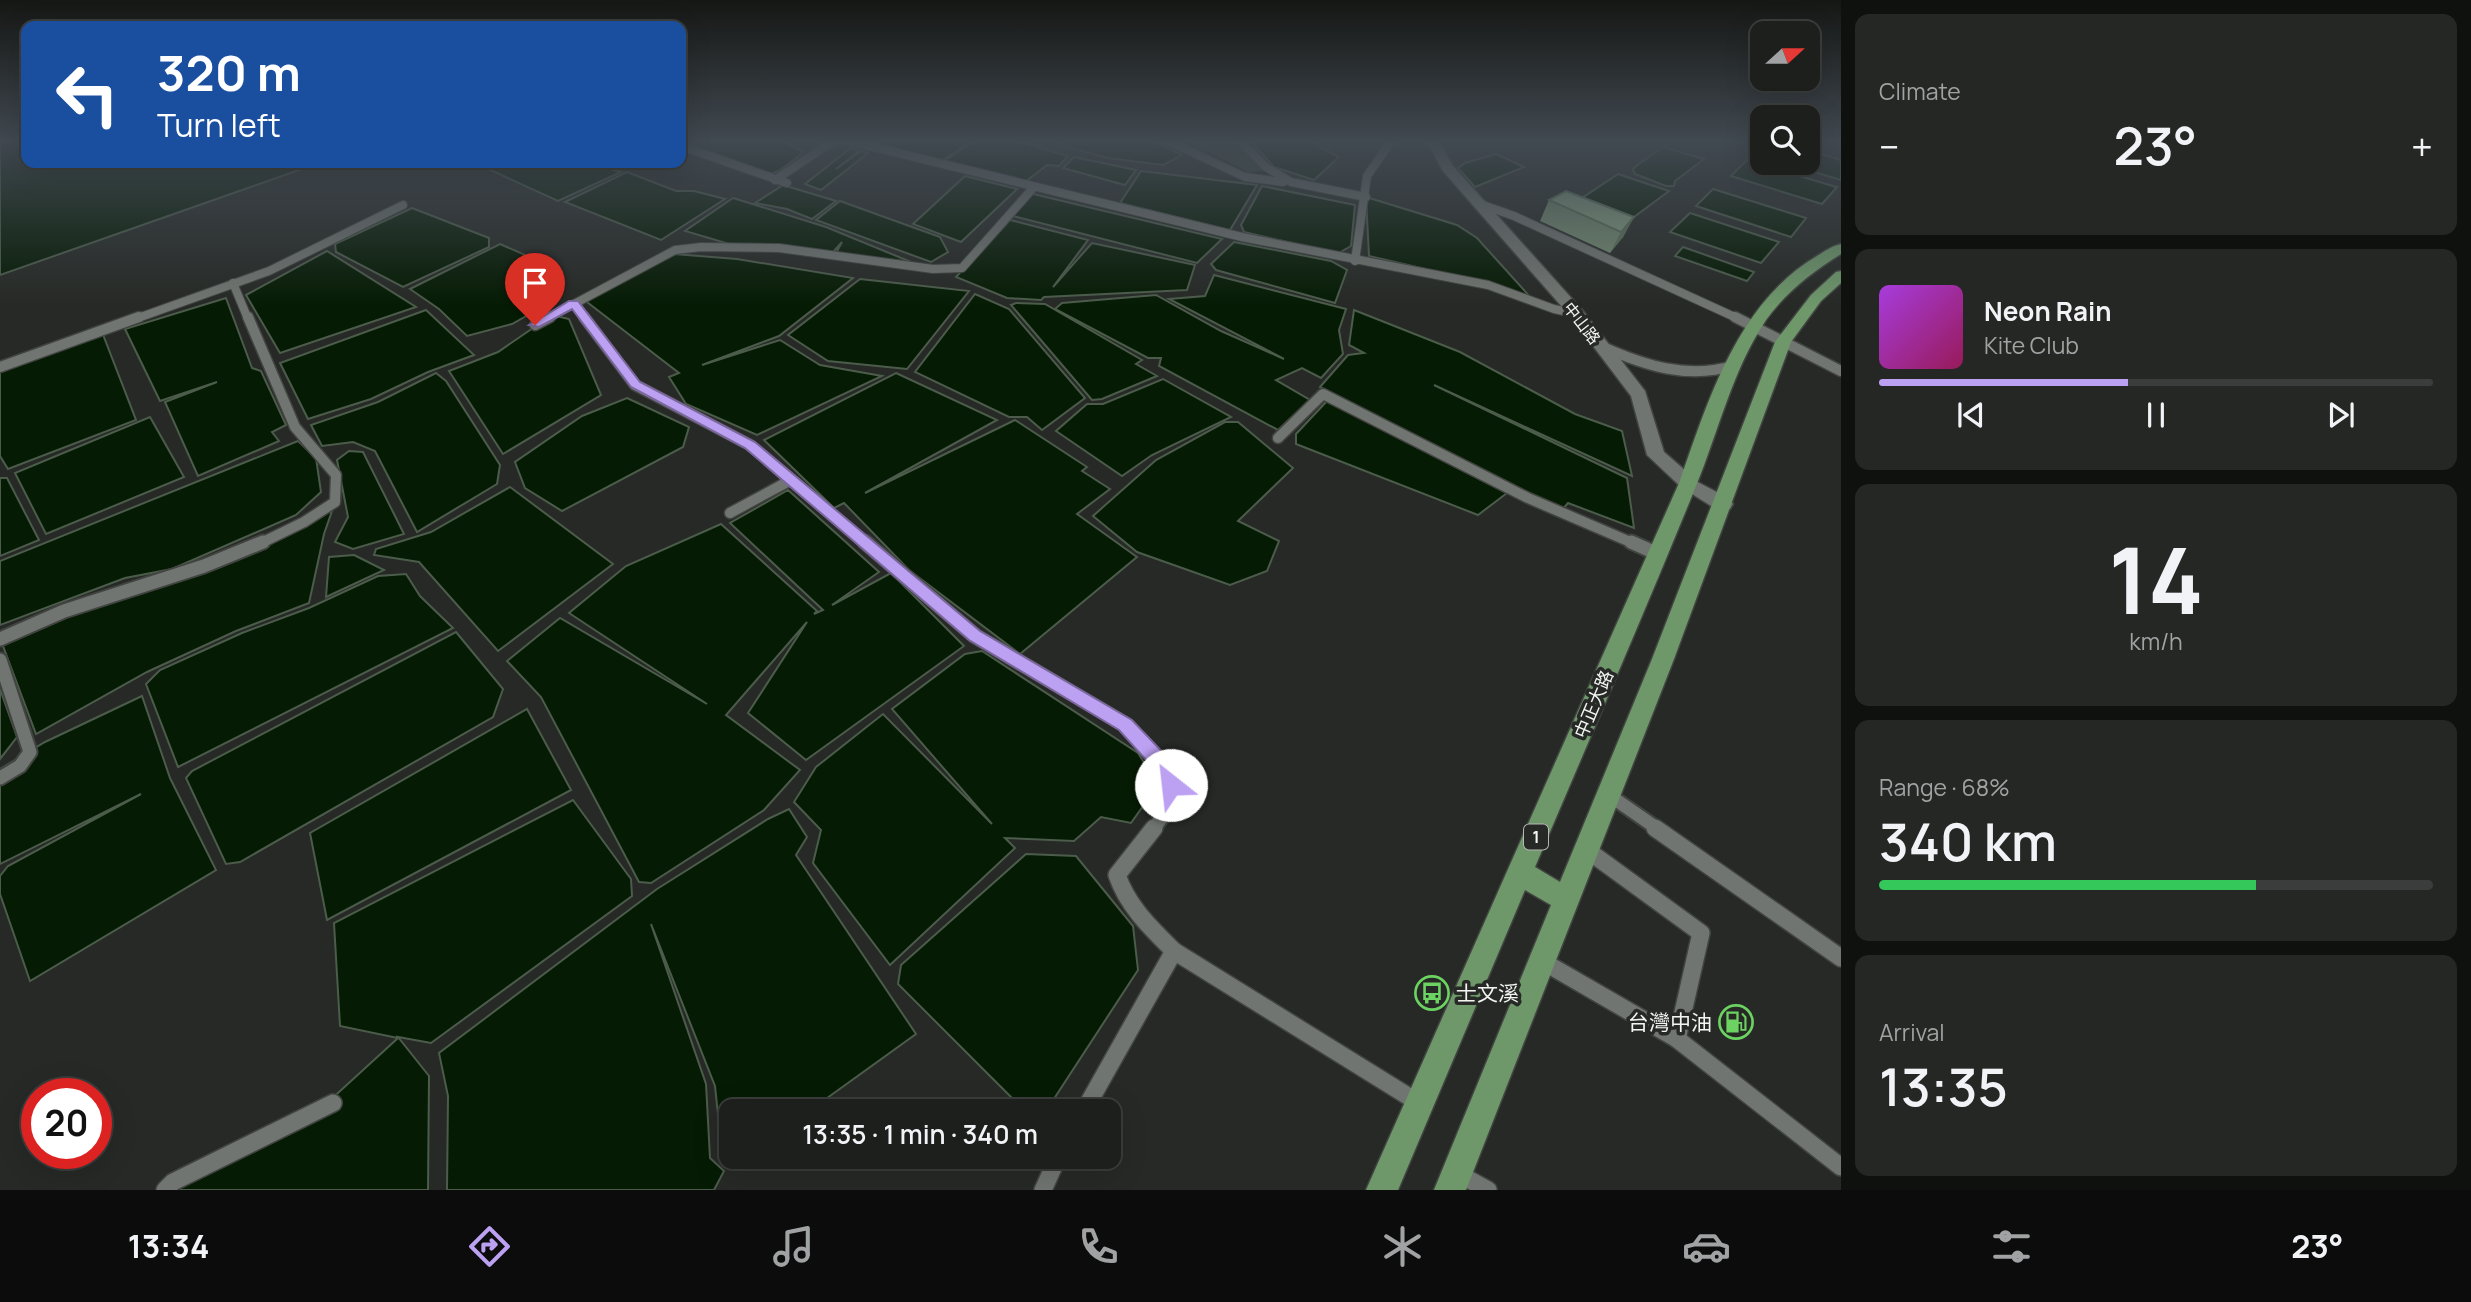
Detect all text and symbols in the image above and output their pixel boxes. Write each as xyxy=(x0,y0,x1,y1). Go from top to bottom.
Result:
north arrow xyxy=(1750,21,1820,91)
map controls xyxy=(1750,21,1820,175)
text: 320 m xyxy=(157,39,301,106)
icon: left xyxy=(42,49,133,140)
text: Climate xyxy=(1879,75,1961,107)
text: Turn left xyxy=(157,103,281,147)
button: search xyxy=(1750,105,1820,175)
text: 23° xyxy=(2113,110,2197,181)
text: − xyxy=(1879,120,1900,172)
text: + xyxy=(2411,120,2433,172)
pin xyxy=(505,253,565,325)
icon: arrive xyxy=(516,264,554,302)
text: Neon Rain xyxy=(1984,293,2112,329)
street label: 中山路 xyxy=(1559,297,1605,349)
text: Kite Club xyxy=(1984,329,2079,361)
icon: previous xyxy=(1952,396,1990,434)
icon: pause xyxy=(2137,396,2175,434)
icon: next xyxy=(2322,396,2360,434)
text: 14 xyxy=(2108,517,2204,641)
text: km/h xyxy=(2129,625,2183,657)
street label: 中正大路 xyxy=(1568,666,1618,742)
position arrow xyxy=(1134,748,1208,822)
text: Range · 68% xyxy=(1879,771,2010,803)
text: 340 km xyxy=(1879,806,2057,877)
road number: 1 xyxy=(1524,824,1548,850)
bus stop icon: 士文溪 xyxy=(1413,974,1451,1012)
place label: 士文溪 xyxy=(1456,979,1519,1007)
fuel station icon: 台灣中油 xyxy=(1717,1003,1755,1041)
place label: 台灣中油 xyxy=(1628,1008,1712,1036)
text: Arrival xyxy=(1879,1016,1945,1048)
text: 13:35 xyxy=(1879,1051,2008,1122)
speed limit sign: 20 xyxy=(21,1078,112,1169)
text: 13:35 · 1 min · 340 m xyxy=(802,1116,1038,1152)
icon: directions xyxy=(465,1222,514,1271)
icon: music xyxy=(769,1222,818,1271)
icon: phone xyxy=(1074,1222,1123,1271)
icon: climate xyxy=(1378,1222,1427,1271)
icon: car xyxy=(1682,1222,1731,1271)
icon: filters xyxy=(1987,1222,2036,1271)
text: 13:34 xyxy=(128,1224,209,1268)
text: 23° xyxy=(2291,1224,2343,1268)

